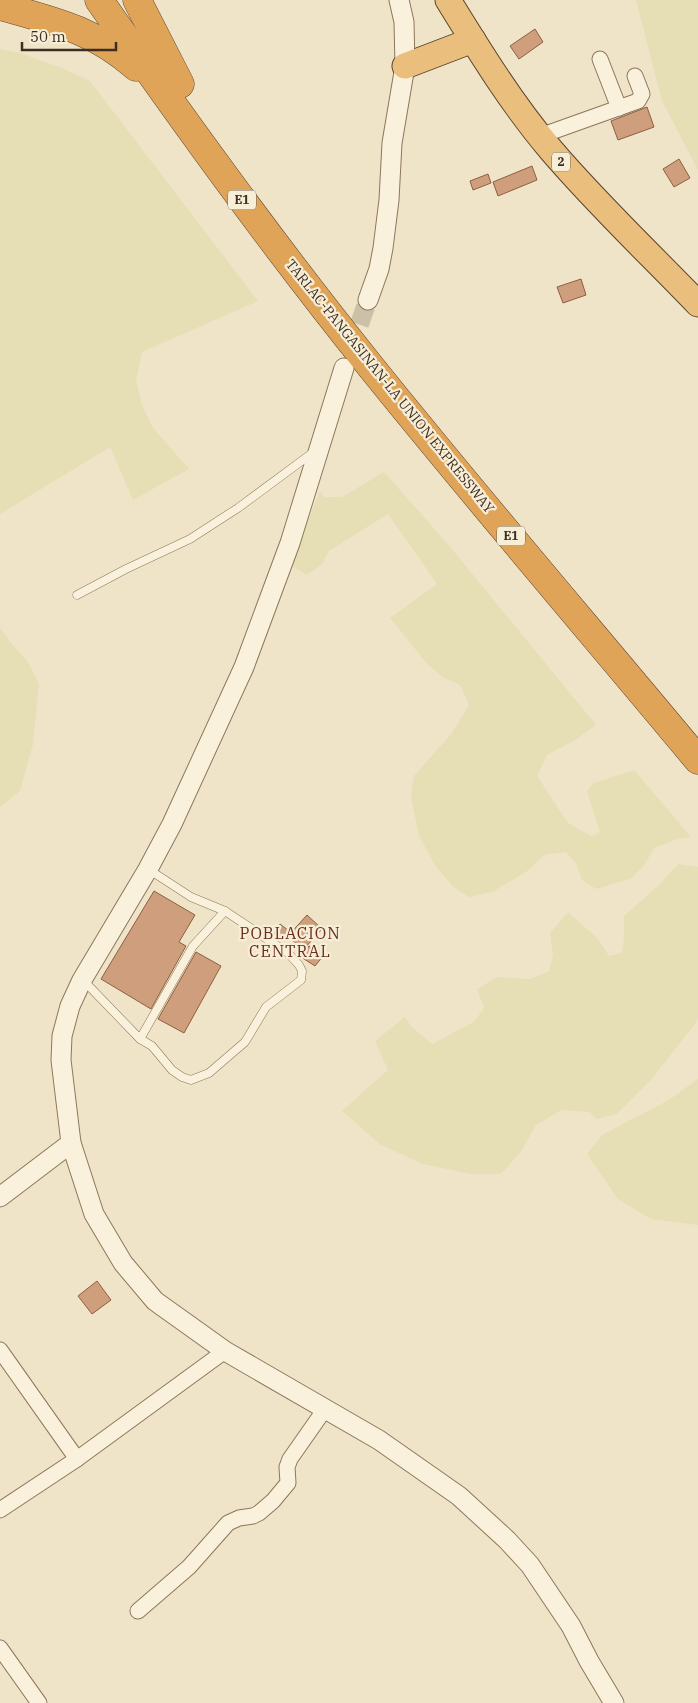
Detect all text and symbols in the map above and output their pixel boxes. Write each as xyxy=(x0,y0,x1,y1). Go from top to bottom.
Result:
scale bar xyxy=(22,20,116,52)
text: 50 m xyxy=(30,27,66,46)
road number: 2 xyxy=(552,152,570,172)
road number: E1 xyxy=(228,190,256,210)
street label: TARLAC-PANGASINAN-LA UNION EXPRESSWAY xyxy=(282,255,498,517)
road number: E1 xyxy=(497,526,525,546)
district label: POBLACION CENTRAL xyxy=(239,923,341,961)

